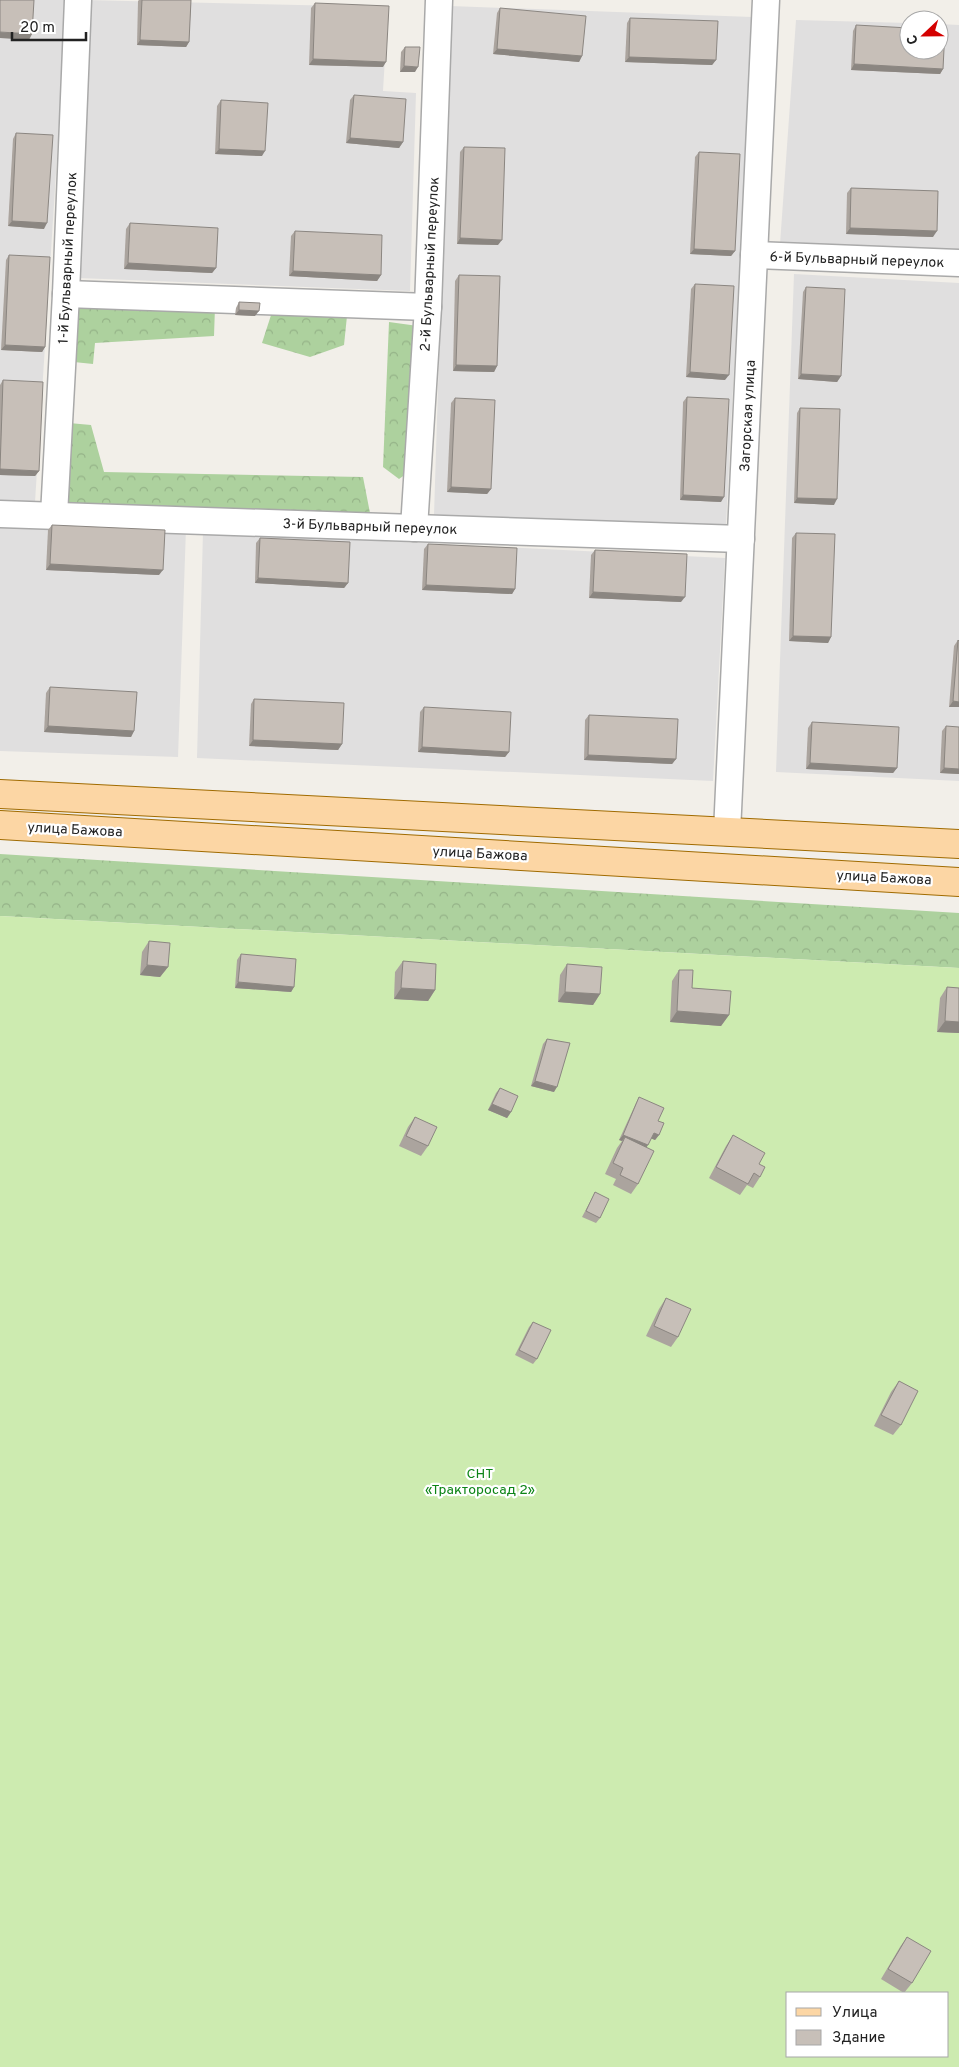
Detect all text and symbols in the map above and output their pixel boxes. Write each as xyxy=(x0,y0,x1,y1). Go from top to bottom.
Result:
scale bar xyxy=(12,10,86,42)
north arrow xyxy=(899,10,949,60)
text: 20 m xyxy=(20,19,55,38)
text: С xyxy=(904,32,923,47)
street label: 1-й Бульварный переулок xyxy=(56,172,81,345)
street label: 2-й Бульварный переулок xyxy=(417,176,444,352)
street label: 6-й Бульварный переулок xyxy=(769,249,945,272)
street label: Загорская улица xyxy=(737,360,760,473)
street label: 3-й Бульварный переулок xyxy=(282,516,458,539)
street label: улица Бажова xyxy=(27,820,123,841)
street label: улица Бажова xyxy=(432,844,528,865)
street label: улица Бажова xyxy=(836,868,932,889)
park label: СНТ «Тракторосад 2» xyxy=(425,1466,535,1499)
legend xyxy=(786,1992,949,2057)
text: Улица xyxy=(832,2004,877,2023)
text: Здание xyxy=(832,2029,885,2048)

